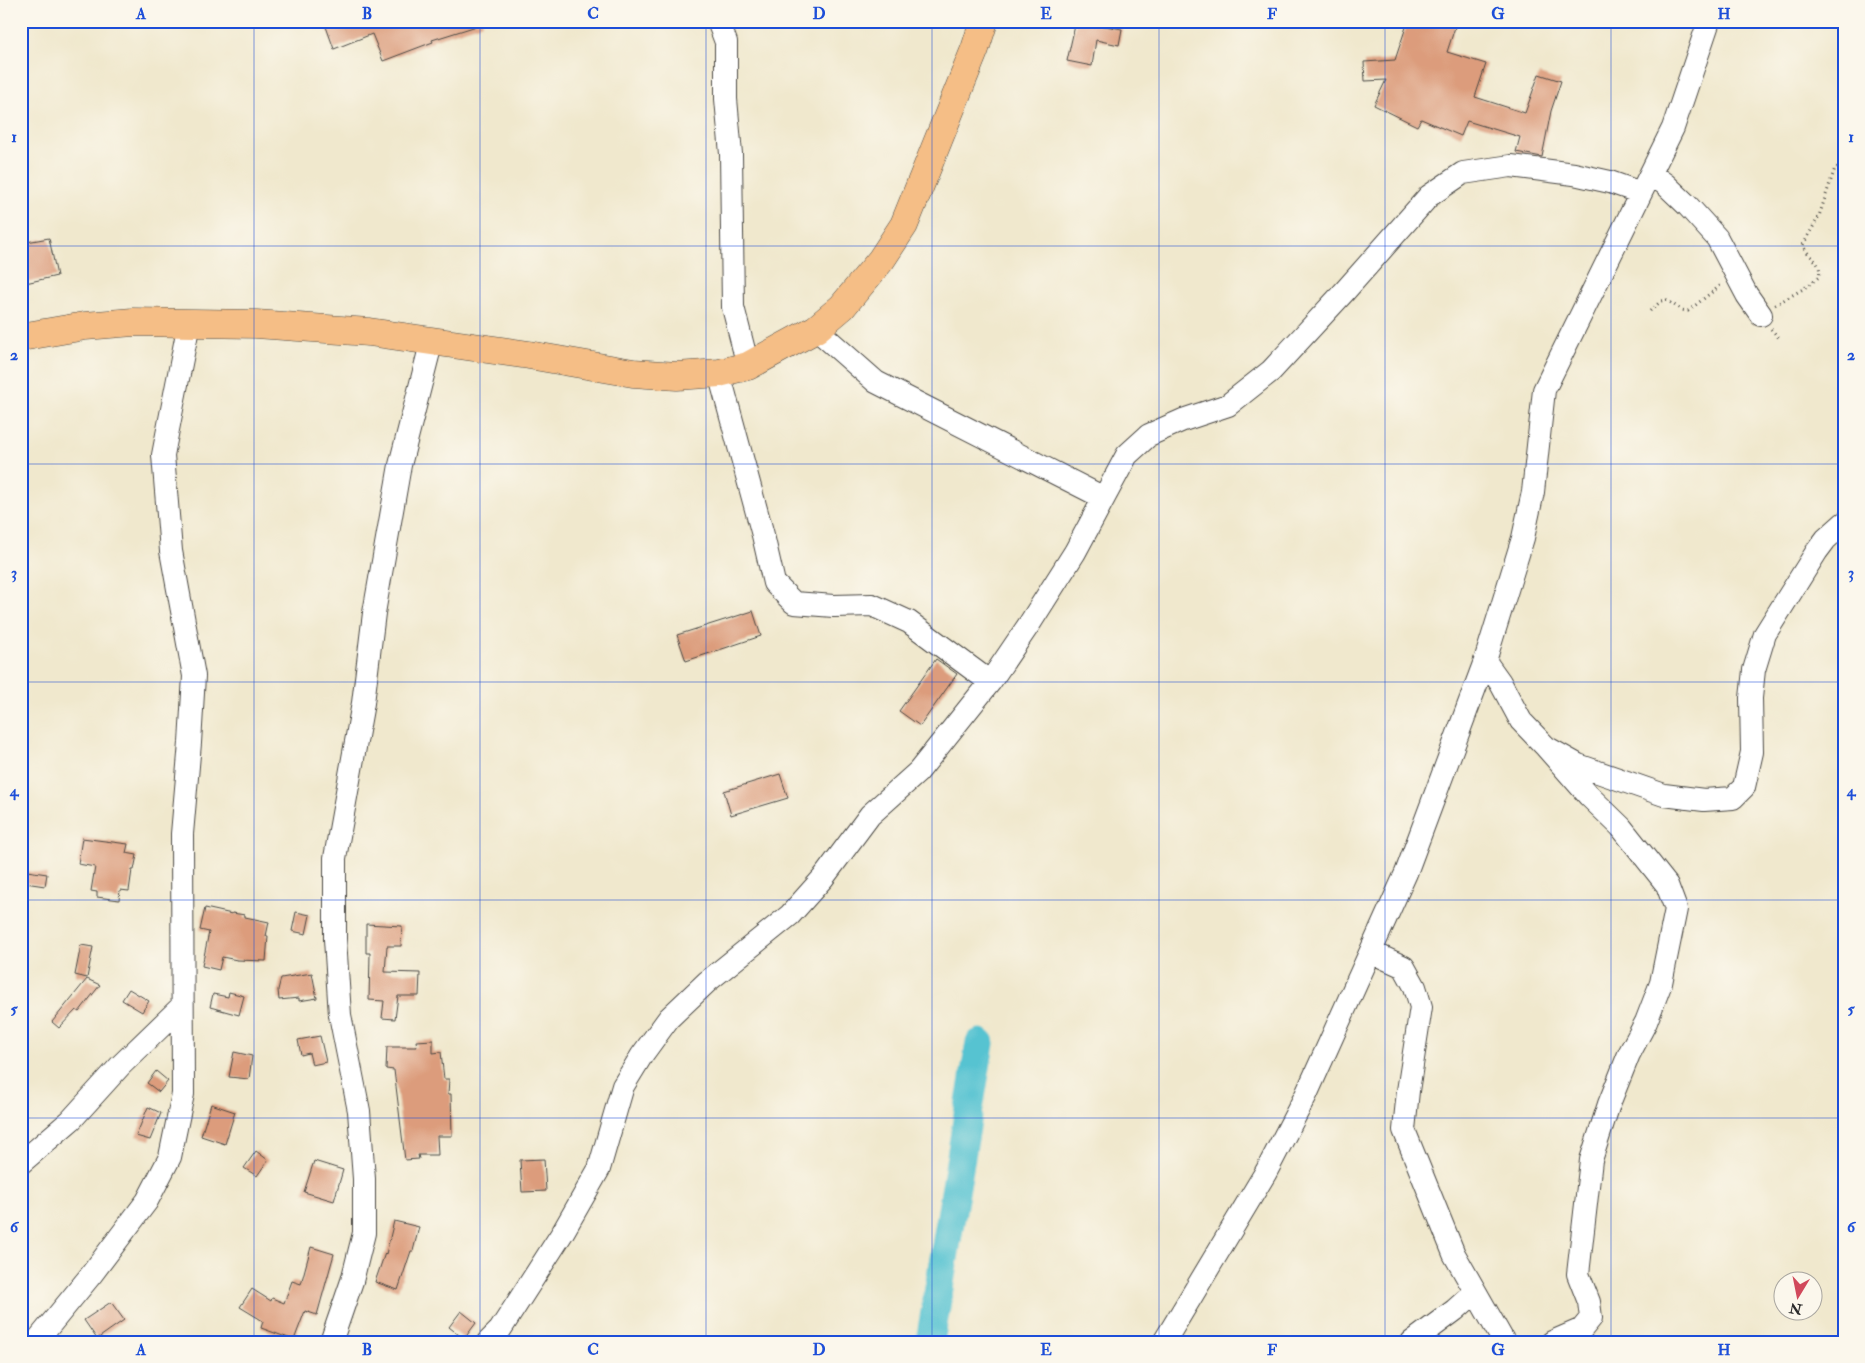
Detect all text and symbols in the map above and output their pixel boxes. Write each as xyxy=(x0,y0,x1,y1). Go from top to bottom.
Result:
text: A xyxy=(135,4,147,24)
text: B xyxy=(362,4,372,24)
text: C xyxy=(587,4,599,24)
text: D xyxy=(812,4,826,24)
text: E xyxy=(1040,4,1052,24)
text: F xyxy=(1267,4,1277,24)
text: G xyxy=(1491,4,1505,24)
text: H xyxy=(1717,4,1731,24)
text: 1 xyxy=(11,127,17,147)
text: 1 xyxy=(1848,127,1854,147)
text: 2 xyxy=(10,345,18,365)
text: 2 xyxy=(1847,345,1855,365)
text: 3 xyxy=(11,563,17,583)
text: 3 xyxy=(1848,563,1854,583)
text: 4 xyxy=(9,781,20,801)
text: 4 xyxy=(1846,781,1857,801)
text: 5 xyxy=(10,999,18,1019)
text: 5 xyxy=(1847,999,1855,1019)
text: 6 xyxy=(10,1217,20,1237)
text: 6 xyxy=(1847,1217,1857,1237)
north arrow xyxy=(1772,1270,1822,1320)
text: N xyxy=(1788,1299,1804,1318)
text: A xyxy=(135,1340,147,1360)
text: B xyxy=(362,1340,372,1360)
text: C xyxy=(587,1340,599,1360)
text: D xyxy=(812,1340,826,1360)
text: E xyxy=(1040,1340,1052,1360)
text: F xyxy=(1267,1340,1277,1360)
text: G xyxy=(1491,1340,1505,1360)
text: H xyxy=(1717,1340,1731,1360)

